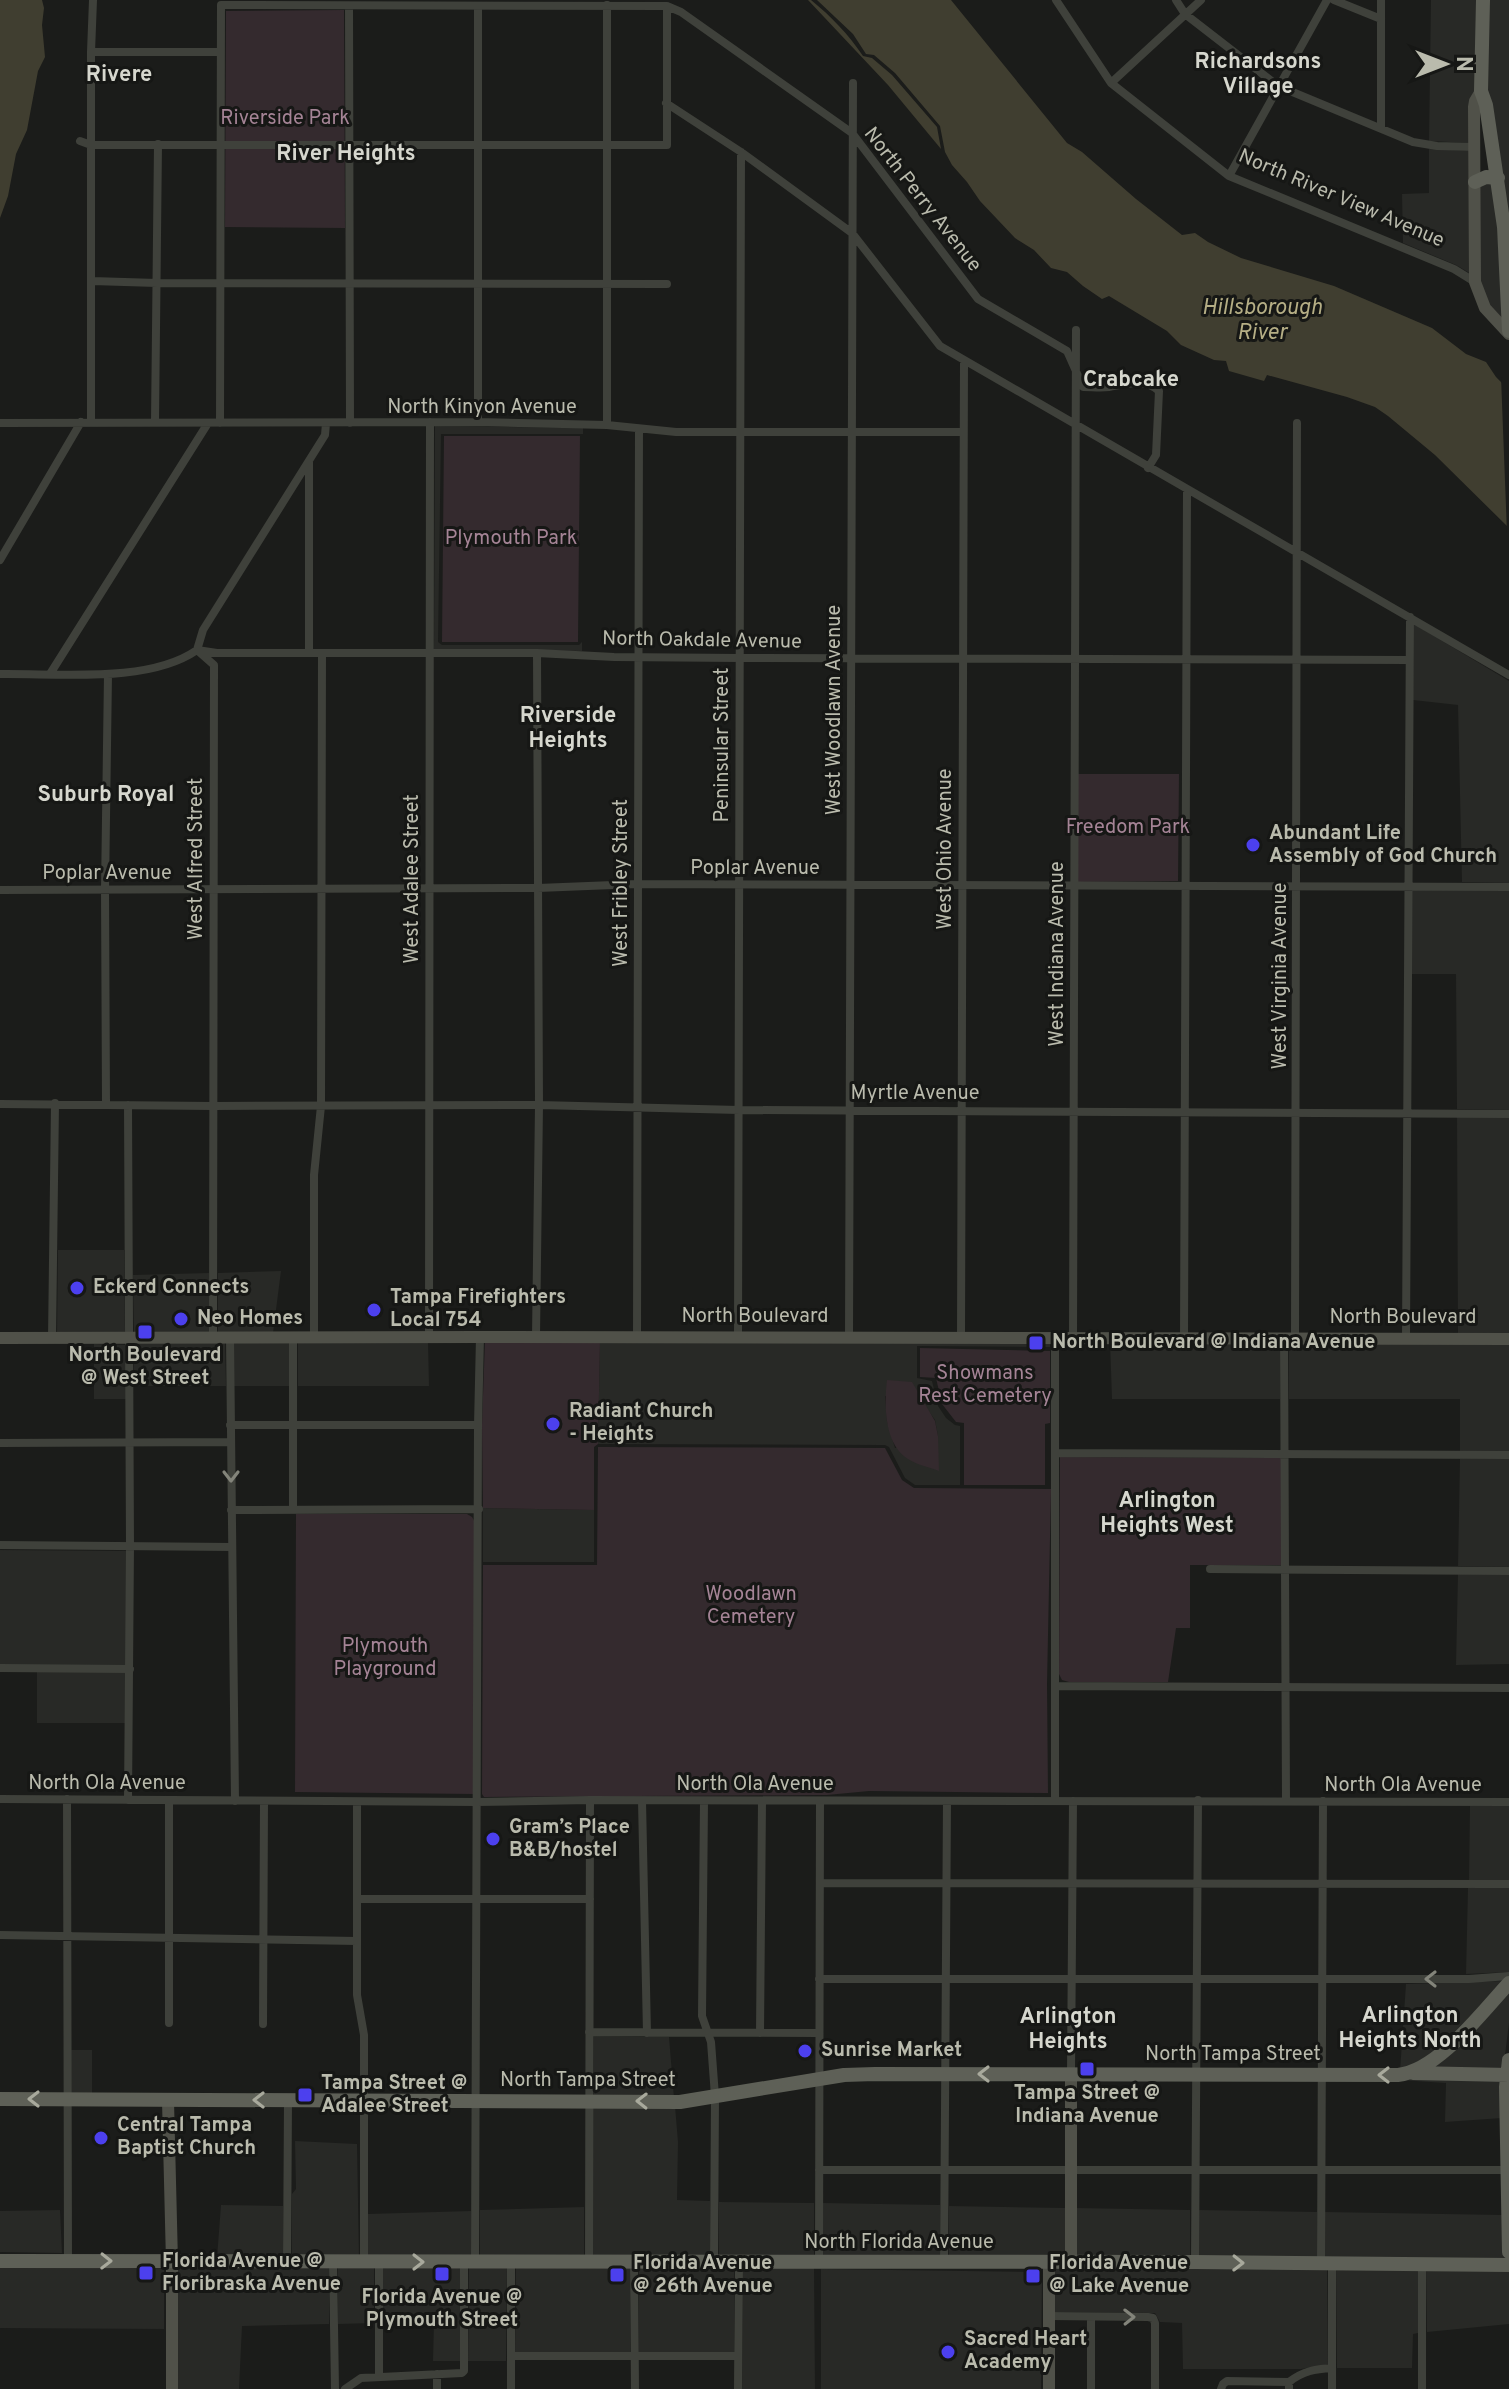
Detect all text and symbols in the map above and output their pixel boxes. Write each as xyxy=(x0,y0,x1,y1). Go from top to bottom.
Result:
north arrow xyxy=(1405,24,1485,104)
district label: Richardsons Village xyxy=(1195,49,1321,101)
text: N xyxy=(1449,56,1476,72)
district label: Rivere xyxy=(86,62,152,89)
park label: Riverside Park xyxy=(220,106,350,132)
street label: North Perry Avenue xyxy=(857,122,987,278)
district label: River Heights xyxy=(276,141,416,168)
street label: North River View Avenue xyxy=(1234,144,1448,254)
water label: Hillsborough River xyxy=(1202,295,1322,347)
district label: Crabcake xyxy=(1083,367,1179,394)
street label: North Kinyon Avenue xyxy=(387,395,577,421)
park label: Plymouth Park xyxy=(445,526,577,552)
street label: West Woodlawn Avenue xyxy=(822,605,848,815)
street label: North Oakdale Avenue xyxy=(602,626,802,656)
street label: Peninsular Street xyxy=(710,667,736,823)
district label: Riverside Heights xyxy=(520,703,616,755)
street label: West Ohio Avenue xyxy=(933,768,959,930)
street label: West Alfred Street xyxy=(184,778,210,940)
district label: Suburb Royal xyxy=(38,782,174,809)
street label: West Adalee Street xyxy=(400,794,426,964)
street label: West Fribley Street xyxy=(609,799,635,967)
park label: Freedom Park xyxy=(1066,815,1190,841)
place label: Abundant Life Assembly of God Church xyxy=(1269,821,1497,870)
marker: Abundant Life Assembly of God Church xyxy=(1244,836,1262,854)
street label: Poplar Avenue xyxy=(690,856,820,882)
street label: Poplar Avenue xyxy=(42,861,172,887)
street label: West Indiana Avenue xyxy=(1045,861,1071,1047)
street label: West Virginia Avenue xyxy=(1268,883,1294,1069)
street label: Myrtle Avenue xyxy=(851,1081,979,1107)
place label: Eckerd Connects xyxy=(93,1275,249,1301)
marker: Eckerd Connects xyxy=(68,1279,86,1297)
place label: Tampa Firefighters Local 754 xyxy=(390,1285,566,1334)
marker: Tampa Firefighters Local 754 xyxy=(365,1301,383,1319)
street label: North Boulevard xyxy=(682,1304,828,1330)
street label: North Boulevard xyxy=(1330,1305,1476,1331)
place label: Neo Homes xyxy=(197,1306,303,1332)
marker: Neo Homes xyxy=(172,1310,190,1328)
marker: North Boulevard @ West Street xyxy=(136,1323,154,1341)
place label: North Boulevard @ Indiana Avenue xyxy=(1052,1330,1375,1356)
marker: North Boulevard @ Indiana Avenue xyxy=(1027,1334,1045,1352)
place label: North Boulevard @ West Street xyxy=(68,1343,222,1392)
park label: Showmans Rest Cemetery xyxy=(918,1361,1052,1410)
place label: Radiant Church - Heights xyxy=(569,1399,713,1448)
marker: Radiant Church - Heights xyxy=(544,1415,562,1433)
one-way arrow xyxy=(222,1470,240,1483)
district label: Arlington Heights West xyxy=(1100,1488,1234,1540)
park label: Woodlawn Cemetery xyxy=(705,1582,797,1631)
park label: Plymouth Playground xyxy=(334,1634,436,1683)
street label: North Ola Avenue xyxy=(28,1771,186,1797)
street label: North Ola Avenue xyxy=(676,1772,834,1798)
street label: North Ola Avenue xyxy=(1324,1773,1482,1799)
place label: Gram’s Place B&B/hostel xyxy=(509,1815,630,1864)
marker: Gram’s Place B&B/hostel xyxy=(484,1830,502,1848)
one-way arrow xyxy=(1424,1970,1437,1988)
district label: Arlington Heights North xyxy=(1338,2003,1482,2055)
district label: Arlington Heights xyxy=(1019,2004,1117,2056)
place label: Sunrise Market xyxy=(821,2038,962,2064)
marker: Sunrise Market xyxy=(796,2042,814,2060)
street label: North Tampa Street xyxy=(1145,2042,1321,2068)
marker: Tampa Street @ Indiana Avenue xyxy=(1078,2060,1096,2078)
one-way arrow xyxy=(977,2065,990,2083)
one-way arrow xyxy=(1377,2066,1390,2084)
street label: North Tampa Street xyxy=(500,2068,676,2094)
place label: Tampa Street @ Adalee Street xyxy=(321,2071,467,2120)
place label: Tampa Street @ Indiana Avenue xyxy=(1014,2081,1160,2130)
marker: Tampa Street @ Adalee Street xyxy=(296,2086,314,2104)
one-way arrow xyxy=(27,2090,40,2108)
one-way arrow xyxy=(252,2091,265,2109)
one-way arrow xyxy=(635,2093,648,2110)
place label: Central Tampa Baptist Church xyxy=(117,2113,256,2162)
marker: Central Tampa Baptist Church xyxy=(92,2129,110,2147)
street label: North Florida Avenue xyxy=(804,2230,994,2256)
place label: Florida Avenue @ Floribraska Avenue xyxy=(162,2249,341,2298)
place label: Florida Avenue @ 26th Avenue xyxy=(633,2251,773,2300)
place label: Florida Avenue @ Lake Avenue xyxy=(1049,2251,1189,2300)
one-way arrow xyxy=(100,2252,113,2270)
one-way arrow xyxy=(412,2253,425,2271)
one-way arrow xyxy=(1232,2254,1245,2272)
marker: Florida Avenue @ Floribraska Avenue xyxy=(137,2264,155,2282)
marker: Florida Avenue @ Plymouth Street xyxy=(433,2265,451,2283)
marker: Florida Avenue @ 26th Avenue xyxy=(608,2266,626,2284)
marker: Florida Avenue @ Lake Avenue xyxy=(1024,2267,1042,2285)
place label: Florida Avenue @ Plymouth Street xyxy=(362,2285,522,2334)
one-way arrow xyxy=(1123,2308,1136,2326)
place label: Sacred Heart Academy xyxy=(964,2327,1087,2376)
marker: Sacred Heart Academy xyxy=(939,2343,957,2361)

